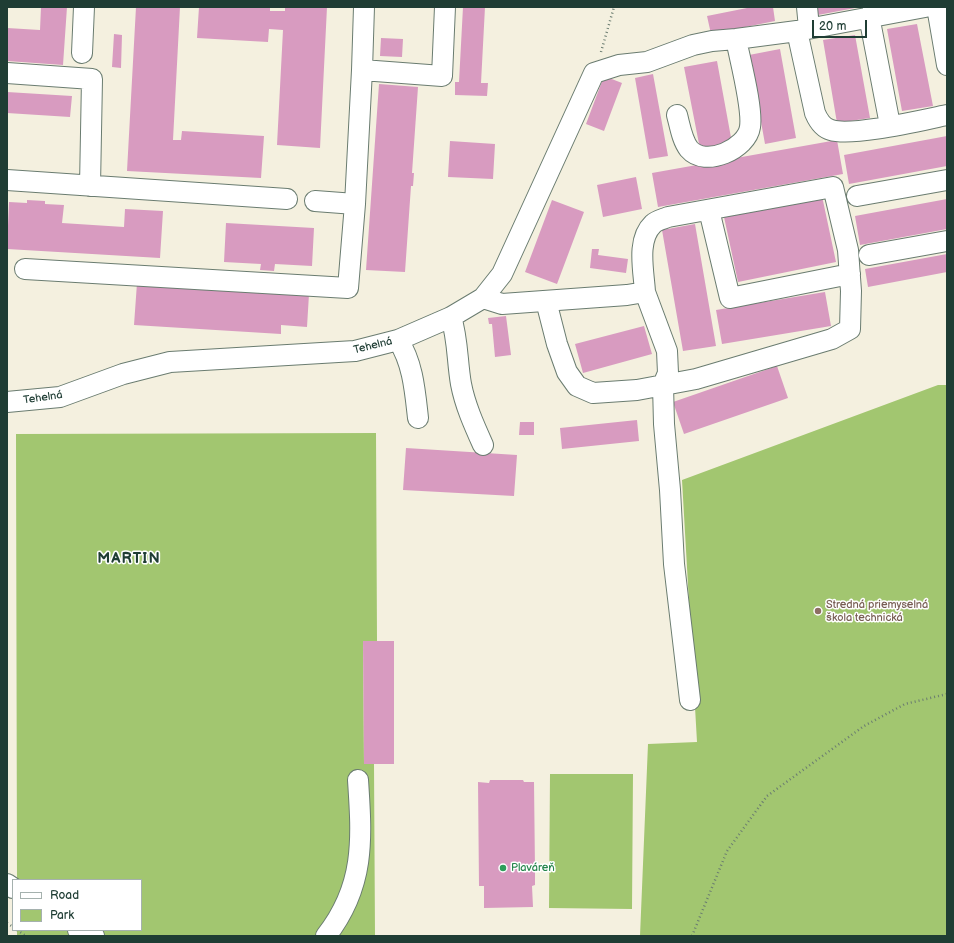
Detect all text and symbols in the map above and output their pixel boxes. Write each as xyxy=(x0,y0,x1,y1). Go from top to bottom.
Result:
scale bar xyxy=(814,12,869,38)
text: 20 m xyxy=(819,19,846,34)
street label: Tehelná xyxy=(352,335,394,357)
street label: Tehelná xyxy=(23,389,63,407)
district label: MARTIN xyxy=(97,550,161,568)
place label: Stredná priemyselná škola technická xyxy=(826,598,928,624)
marker: Stredná priemyselná škola technická xyxy=(813,606,823,616)
place label: Plaváreň xyxy=(511,861,555,875)
marker: Plaváreň xyxy=(498,863,508,873)
legend xyxy=(12,879,142,931)
text: Road xyxy=(50,888,79,903)
text: Park xyxy=(50,908,74,923)

